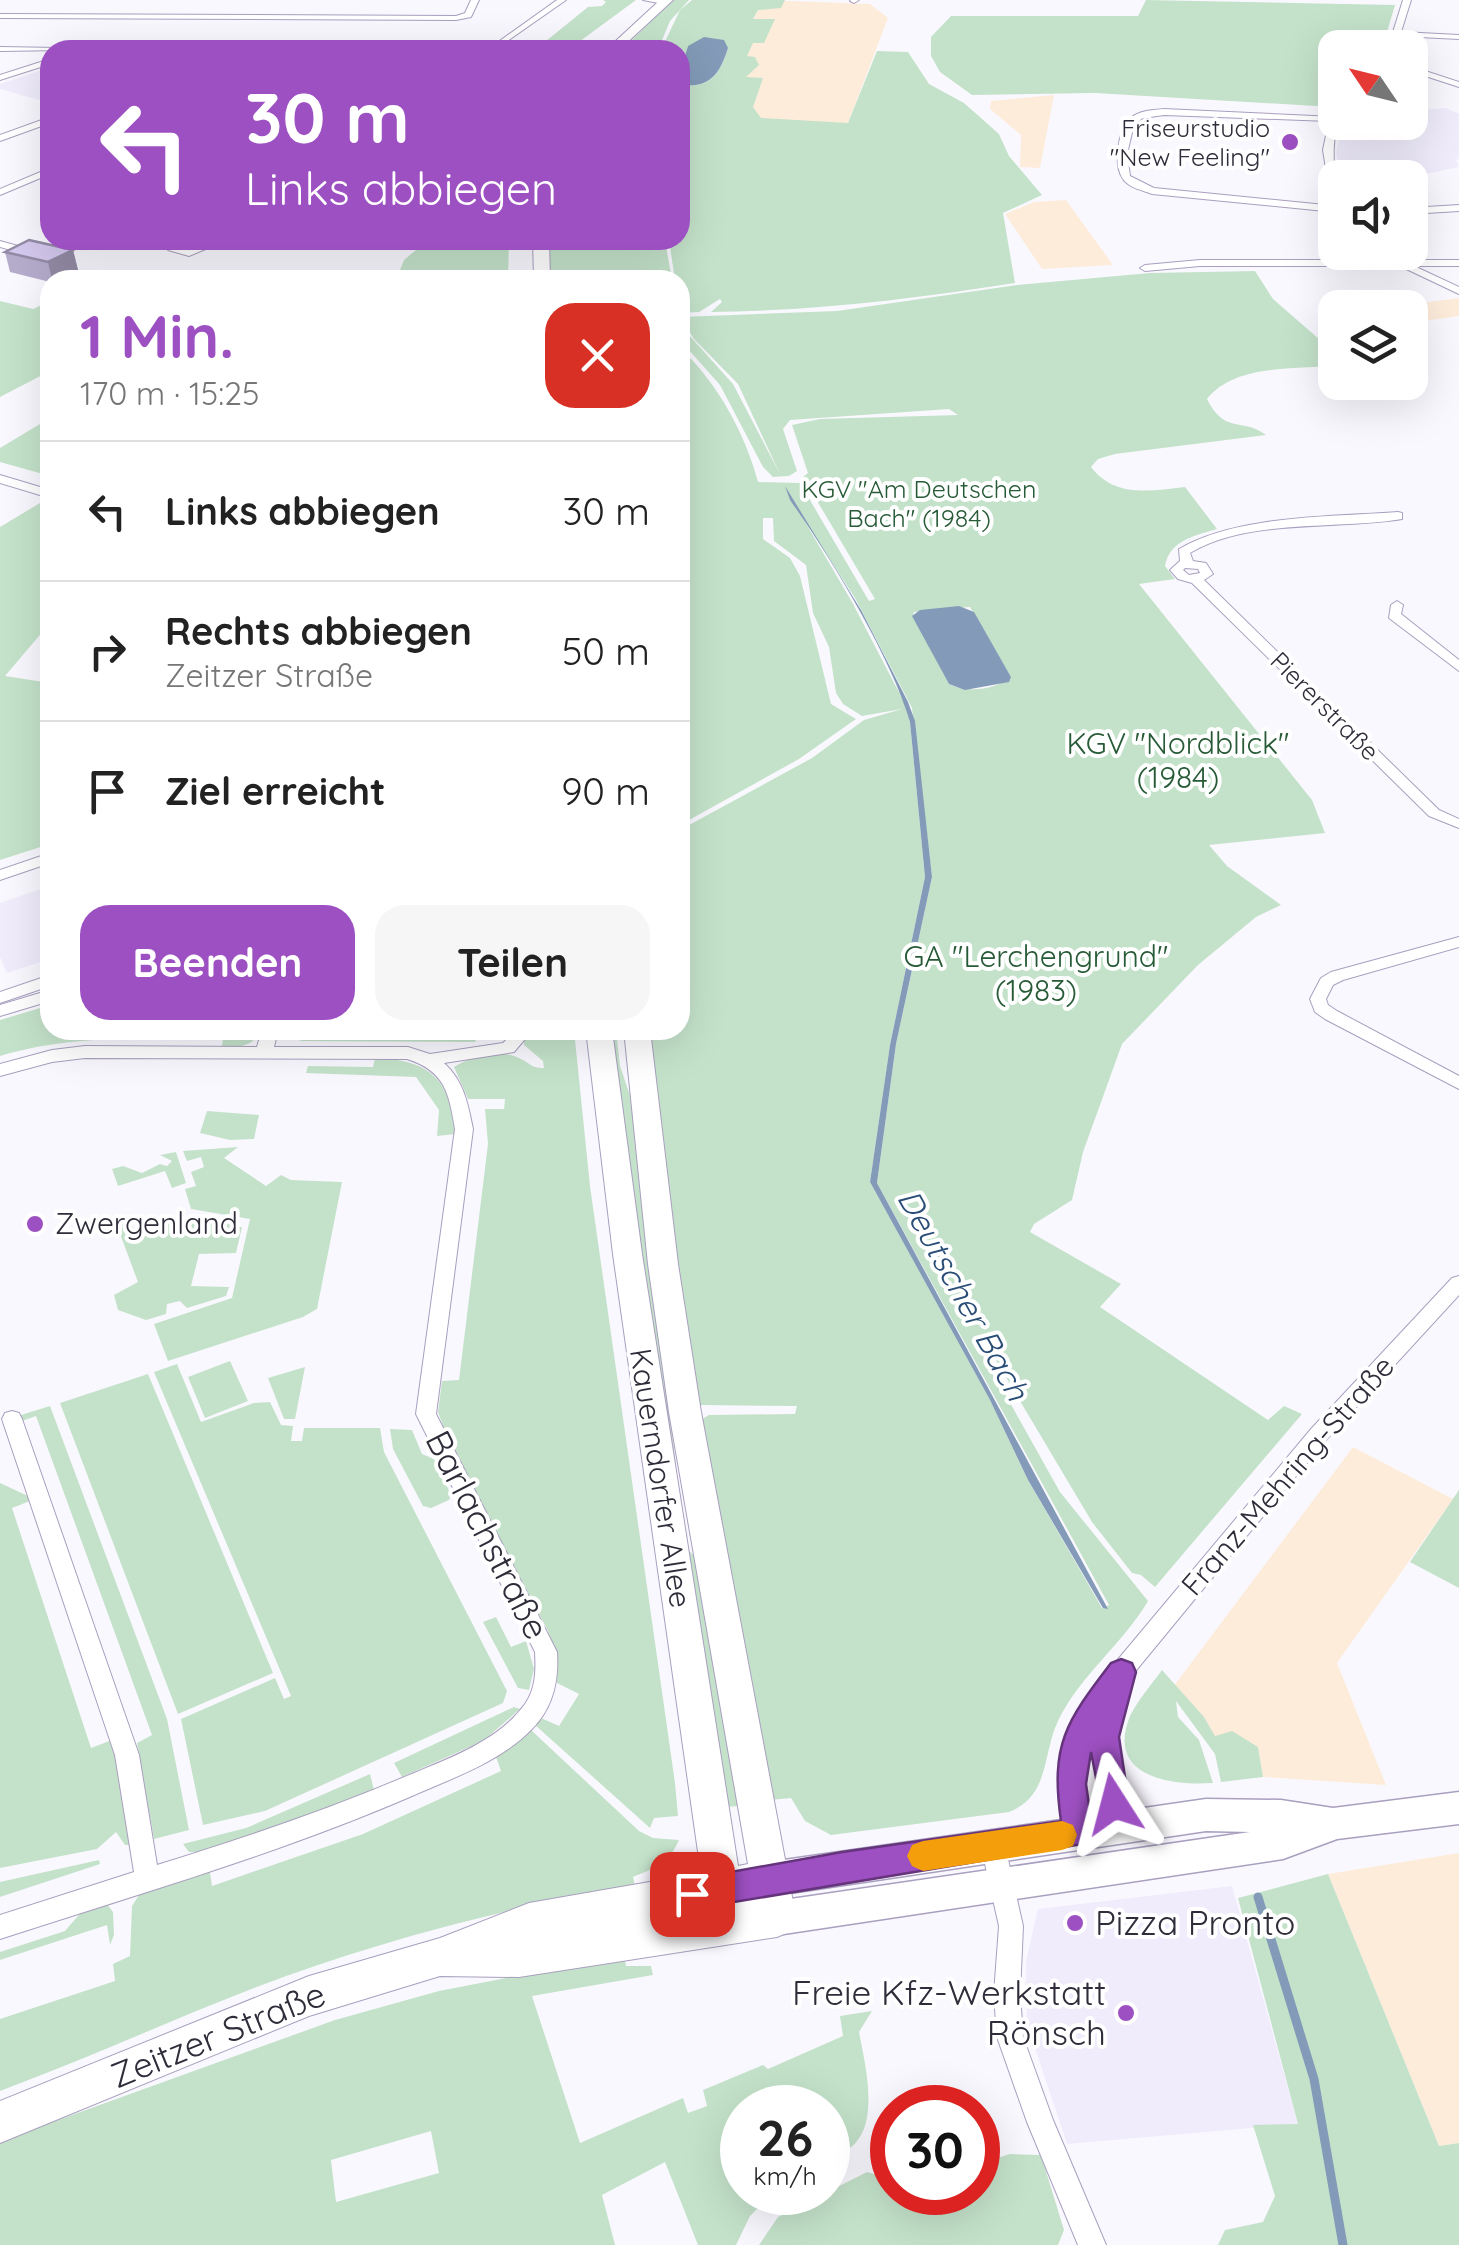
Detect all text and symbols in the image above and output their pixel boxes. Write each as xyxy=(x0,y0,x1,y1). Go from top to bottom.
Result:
north arrow xyxy=(1318,30,1428,140)
map controls xyxy=(1318,30,1428,400)
text: 30 m xyxy=(245,73,410,161)
icon: left xyxy=(80,80,210,210)
place label: Friseurstudio "New Feeling" xyxy=(1110,112,1270,172)
marker: Friseurstudio "New Feeling" xyxy=(1279,131,1301,153)
text: Links abbiegen xyxy=(245,160,557,216)
button: sound xyxy=(1318,160,1428,270)
button: layers xyxy=(1318,290,1428,400)
text: 1 Min. xyxy=(80,298,234,373)
button: close xyxy=(545,303,650,408)
text: 170 m · 15:25 xyxy=(80,373,259,413)
park label: KGV "Am Deutschen Bach" (1984) xyxy=(802,473,1036,533)
icon: left xyxy=(80,484,135,539)
text: Links abbiegen xyxy=(165,487,440,535)
text: 30 m xyxy=(562,487,650,535)
text: Rechts abbiegen xyxy=(165,607,472,655)
icon: right xyxy=(80,624,135,679)
text: 50 m xyxy=(562,627,650,675)
street label: Piererstraße xyxy=(1264,645,1386,767)
text: Zeitzer Straße xyxy=(165,655,373,695)
park label: KGV "Nordblick" (1984) xyxy=(1067,724,1290,796)
icon: arrive xyxy=(80,764,135,819)
text: Ziel erreicht xyxy=(165,767,385,815)
text: 90 m xyxy=(561,767,650,815)
button: Beenden xyxy=(80,905,355,1020)
button: Teilen xyxy=(375,905,650,1020)
park label: GA "Lerchengrund" (1983) xyxy=(904,937,1168,1009)
water label: Deutscher Bach xyxy=(889,1182,1039,1408)
place label: Zwergenland xyxy=(55,1204,238,1242)
marker: Zwergenland xyxy=(24,1213,46,1235)
street label: Kauerndorfer Allee xyxy=(622,1345,700,1610)
street label: Franz-Mehring-Straße xyxy=(1173,1348,1402,1603)
street label: Barlachstraße xyxy=(416,1423,559,1646)
position arrow xyxy=(1062,1752,1166,1856)
pin xyxy=(650,1852,735,1937)
icon: arrive xyxy=(665,1867,720,1922)
place label: Pizza Pronto xyxy=(1095,1900,1295,1944)
marker: Pizza Pronto xyxy=(1064,1912,1086,1934)
place label: Freie Kfz-Werkstatt Rönsch xyxy=(792,1970,1106,2054)
street label: Zeitzer Straße xyxy=(104,1971,331,2097)
marker: Freie Kfz-Werkstatt Rönsch xyxy=(1115,2002,1137,2024)
speed limit sign: 30 xyxy=(870,2085,1000,2215)
text: 26 xyxy=(757,2106,813,2169)
text: km/h xyxy=(753,2160,817,2191)

